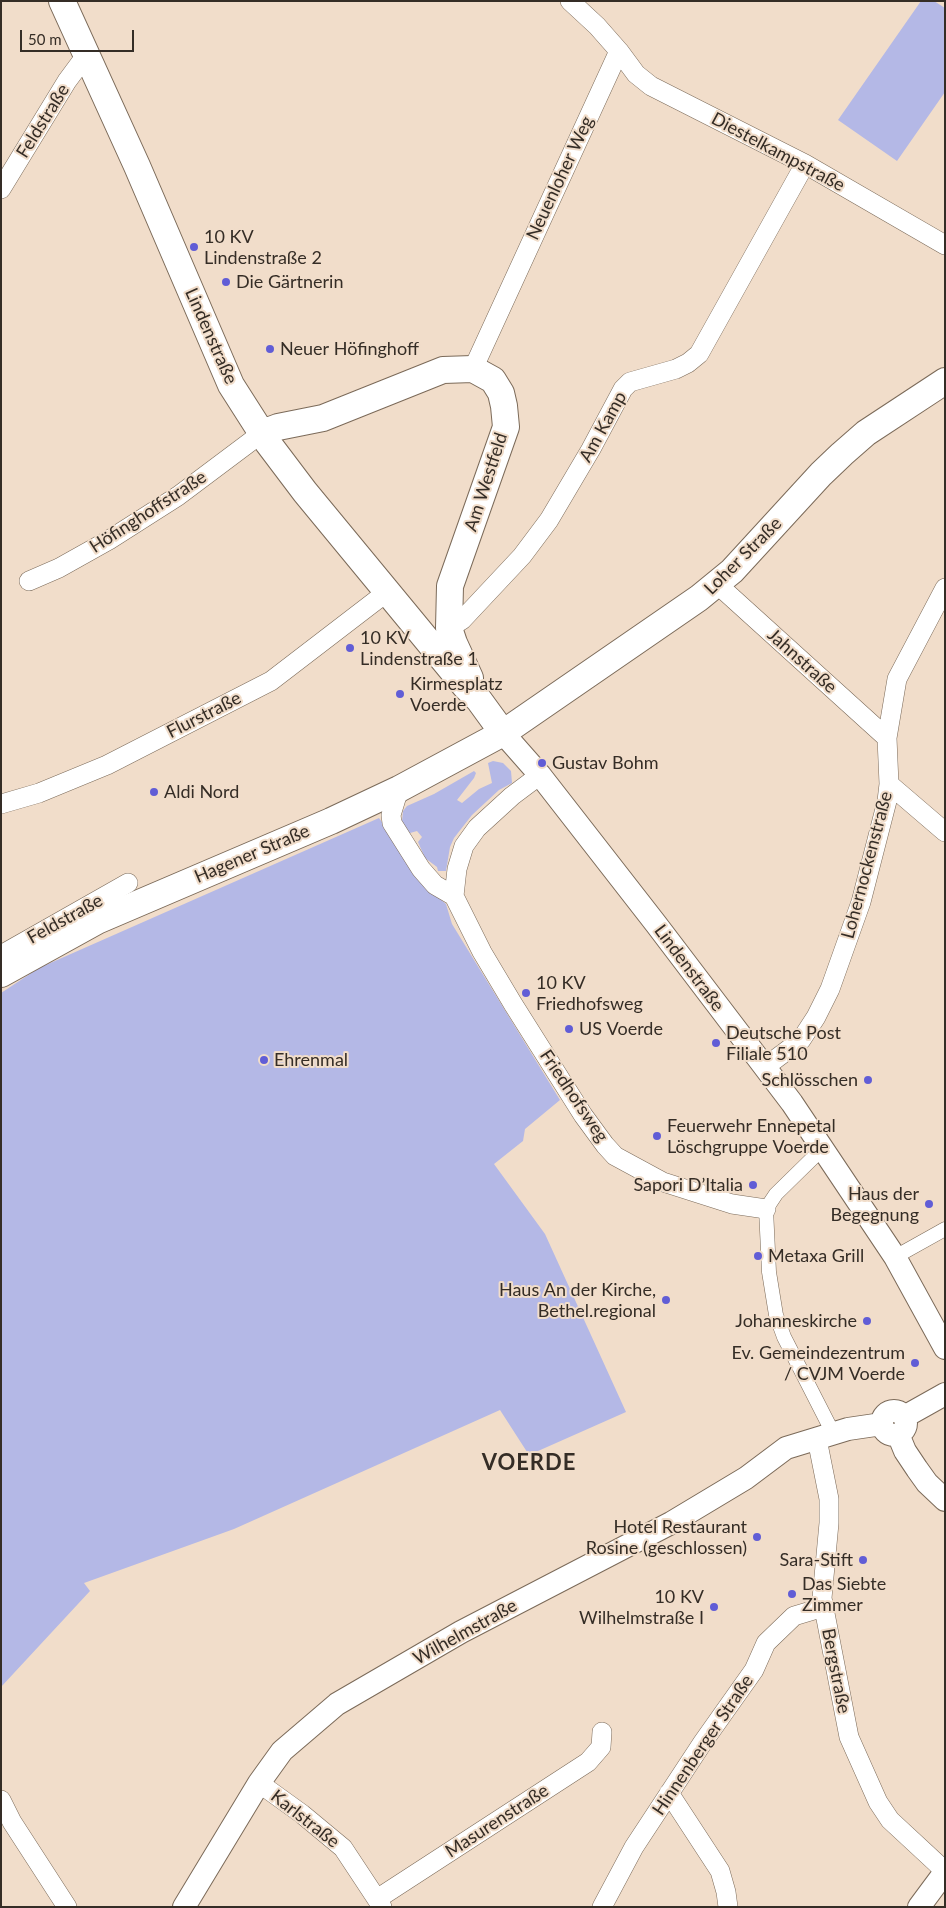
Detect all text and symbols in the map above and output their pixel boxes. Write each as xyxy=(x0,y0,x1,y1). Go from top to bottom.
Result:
scale bar xyxy=(22,20,136,52)
text: 50 m xyxy=(28,30,62,48)
street label: Feldstraße xyxy=(12,80,74,162)
street label: Diestelkampstraße xyxy=(708,108,848,196)
street label: Neuenloher Weg xyxy=(522,113,598,243)
place label: 10 KV Lindenstraße 2 xyxy=(204,226,322,268)
marker: 10 KV Lindenstraße 2 xyxy=(188,241,200,253)
place label: Die Gärtnerin xyxy=(236,271,343,293)
marker: Die Gärtnerin xyxy=(220,276,232,288)
street label: Lindenstraße xyxy=(180,285,242,387)
place label: Neuer Höfinghoff xyxy=(280,338,419,360)
marker: Neuer Höfinghoff xyxy=(264,343,276,355)
street label: Am Kamp xyxy=(575,388,631,466)
street label: Am Westfeld xyxy=(460,430,512,534)
street label: Höfinghoffstraße xyxy=(86,466,210,558)
street label: Loher Straße xyxy=(700,513,786,599)
street label: Jahnstraße xyxy=(763,624,841,698)
place label: 10 KV Lindenstraße 1 xyxy=(360,627,478,670)
marker: 10 KV Lindenstraße 1 xyxy=(344,642,356,654)
place label: Kirmesplatz Voerde xyxy=(410,673,503,716)
street label: Flurstraße xyxy=(163,687,245,743)
marker: Kirmesplatz Voerde xyxy=(394,688,406,700)
place label: Gustav Bohm xyxy=(552,752,658,774)
marker: Gustav Bohm xyxy=(536,757,548,769)
place label: Aldi Nord xyxy=(164,781,239,803)
marker: Aldi Nord xyxy=(148,786,160,798)
street label: Lohernockenstraße xyxy=(837,789,897,941)
street label: Hagener Straße xyxy=(191,820,313,888)
street label: Feldstraße xyxy=(24,889,106,949)
street label: Lindenstraße xyxy=(649,920,729,1016)
place label: 10 KV Friedhofsweg xyxy=(536,972,643,1014)
marker: 10 KV Friedhofsweg xyxy=(520,987,532,999)
place label: US Voerde xyxy=(579,1018,663,1040)
place label: Deutsche Post Filiale 510 xyxy=(726,1022,841,1064)
marker: US Voerde xyxy=(563,1023,575,1035)
marker: Deutsche Post Filiale 510 xyxy=(710,1037,722,1049)
street label: Friedhofsweg xyxy=(535,1046,613,1146)
place label: Ehrenmal xyxy=(274,1049,348,1071)
marker: Ehrenmal xyxy=(258,1054,270,1066)
place label: Schlösschen xyxy=(761,1069,858,1091)
marker: Schlösschen xyxy=(862,1074,874,1086)
place label: Feuerwehr Ennepetal Löschgruppe Voerde xyxy=(667,1115,836,1158)
marker: Feuerwehr Ennepetal Löschgruppe Voerde xyxy=(651,1130,663,1142)
place label: Sapori D’Italia xyxy=(633,1174,743,1196)
marker: Sapori D’Italia xyxy=(747,1179,759,1191)
place label: Haus der Begegnung xyxy=(830,1183,919,1226)
marker: Haus der Begegnung xyxy=(923,1198,935,1210)
place label: Metaxa Grill xyxy=(768,1245,864,1267)
marker: Metaxa Grill xyxy=(752,1250,764,1262)
place label: Haus An der Kirche, Bethel.regional xyxy=(499,1279,656,1322)
marker: Haus An der Kirche, Bethel.regional xyxy=(660,1294,672,1306)
place label: Johanneskirche xyxy=(735,1310,857,1332)
marker: Johanneskirche xyxy=(861,1315,873,1327)
place label: Ev. Gemeindezentrum / CVJM Voerde xyxy=(731,1342,905,1385)
marker: Ev. Gemeindezentrum / CVJM Voerde xyxy=(909,1357,921,1369)
district label: VOERDE xyxy=(481,1450,577,1476)
place label: Hotel Restaurant Rosine (geschlossen) xyxy=(586,1516,747,1558)
marker: Hotel Restaurant Rosine (geschlossen) xyxy=(751,1531,763,1543)
place label: Sara-Stift xyxy=(780,1549,853,1571)
marker: Sara-Stift xyxy=(857,1554,869,1566)
place label: Das Siebte Zimmer xyxy=(802,1573,886,1616)
place label: 10 KV Wilhelmstraße I xyxy=(579,1586,704,1628)
marker: Das Siebte Zimmer xyxy=(786,1588,798,1600)
street label: Wilhelmstraße xyxy=(409,1595,521,1669)
marker: 10 KV Wilhelmstraße I xyxy=(708,1601,720,1613)
street label: Bergstraße xyxy=(817,1627,855,1715)
street label: Hinnenberger Straße xyxy=(648,1671,758,1819)
street label: Masurenstraße xyxy=(441,1780,553,1862)
street label: Karlstraße xyxy=(266,1786,344,1852)

